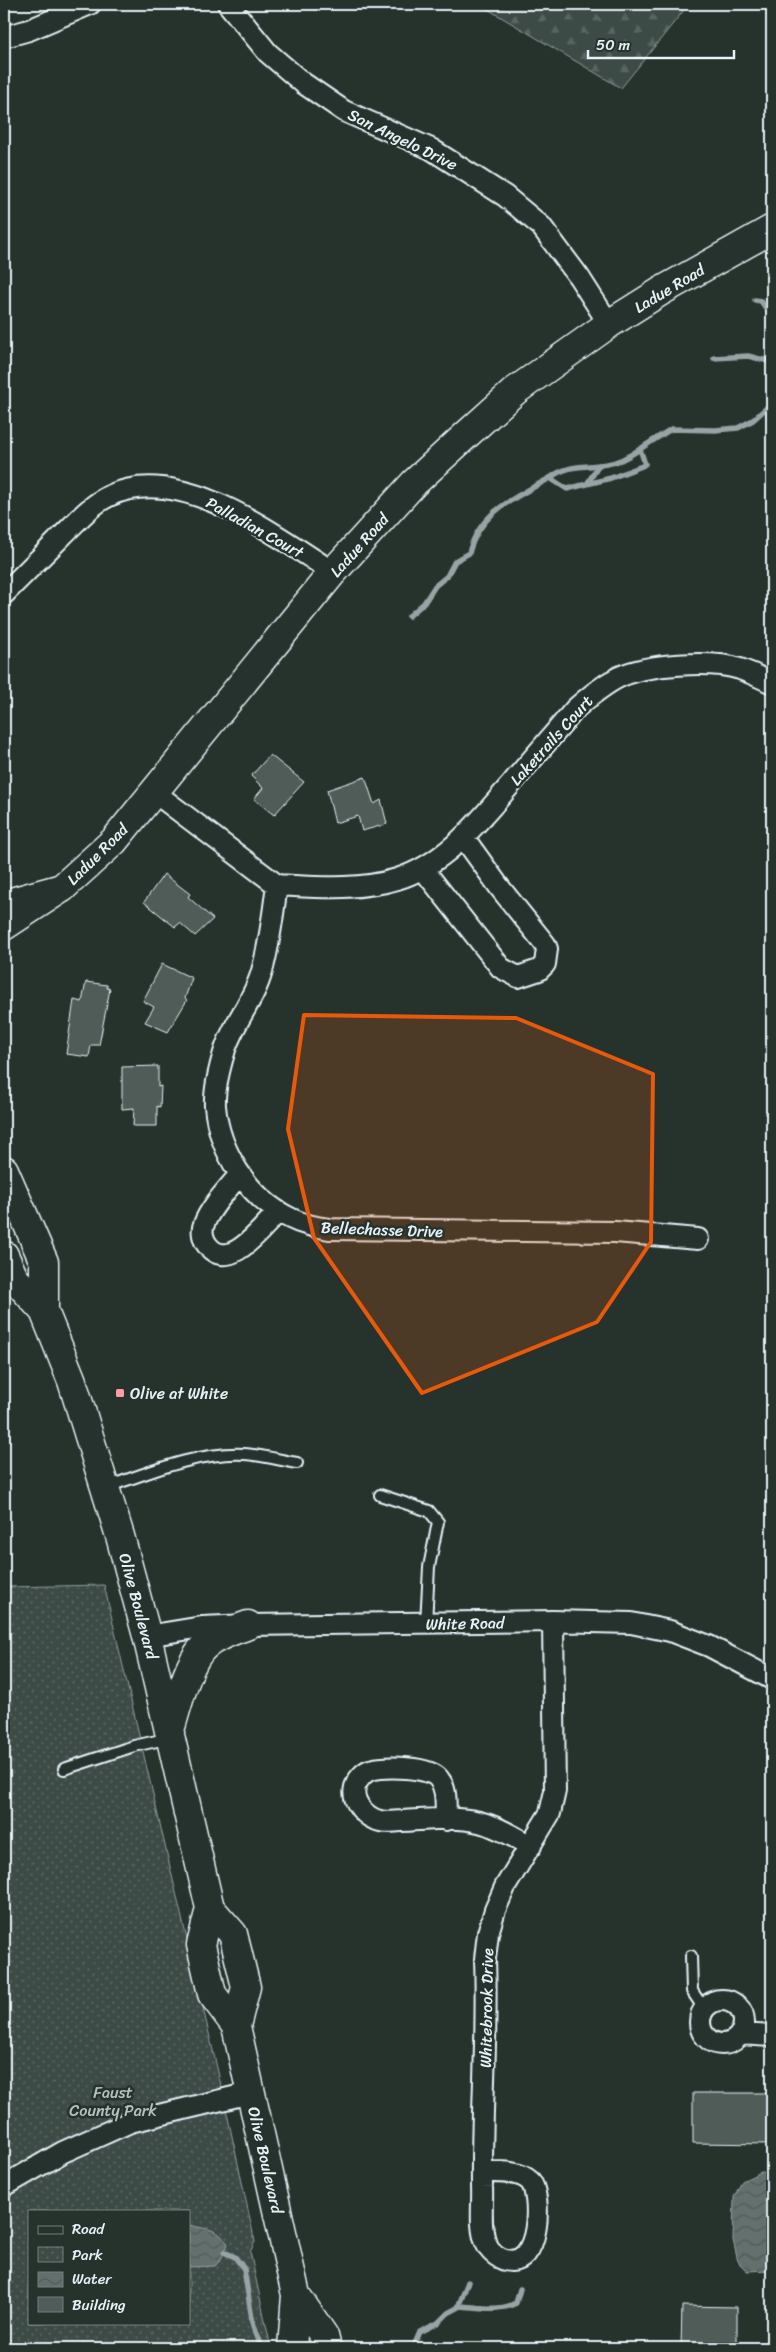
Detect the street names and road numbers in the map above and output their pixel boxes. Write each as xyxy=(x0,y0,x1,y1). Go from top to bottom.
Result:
street label: San Angelo Drive xyxy=(343,100,463,179)
street label: Ladue Road xyxy=(628,255,712,321)
street label: Palladian Court xyxy=(200,489,310,567)
street label: Ladue Road xyxy=(322,505,397,584)
street label: Laketrails Court xyxy=(502,688,600,793)
street label: Ladue Road xyxy=(59,815,137,892)
street label: Bellechasse Drive xyxy=(320,1213,444,1246)
street label: Olive Boulevard xyxy=(110,1550,167,1664)
street label: White Road xyxy=(425,1608,506,1639)
street label: Whitebrook Drive xyxy=(471,1948,502,2068)
street label: Olive Boulevard xyxy=(239,2104,292,2218)

